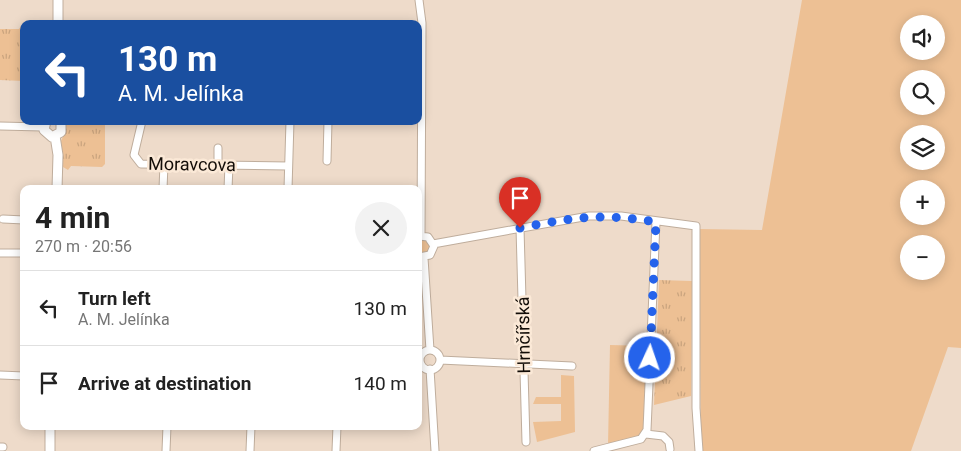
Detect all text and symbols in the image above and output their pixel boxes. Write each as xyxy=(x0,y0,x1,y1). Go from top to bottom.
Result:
map controls xyxy=(900,15,945,280)
button: sound xyxy=(900,15,945,60)
text: 130 m xyxy=(118,39,217,80)
icon: left xyxy=(35,40,100,105)
button: search xyxy=(900,70,945,115)
text: A. M. Jelínka xyxy=(118,81,244,106)
button: layers xyxy=(900,125,945,170)
street label: Moravcova xyxy=(148,153,236,175)
pin xyxy=(499,177,541,228)
button: + xyxy=(900,180,945,225)
icon: arrive xyxy=(506,184,534,212)
text: 4 min xyxy=(35,200,110,235)
button: close xyxy=(355,202,407,254)
button: − xyxy=(900,235,945,280)
text: 270 m · 20:56 xyxy=(35,237,132,256)
text: Turn left xyxy=(78,287,151,310)
icon: left xyxy=(35,294,63,322)
street label: Hrnčířská xyxy=(512,296,534,374)
text: 130 m xyxy=(354,297,407,320)
text: A. M. Jelínka xyxy=(78,310,170,329)
position arrow xyxy=(623,331,675,383)
icon: arrive xyxy=(35,369,63,397)
text: Arrive at destination xyxy=(78,372,251,395)
text: 140 m xyxy=(354,372,407,395)

